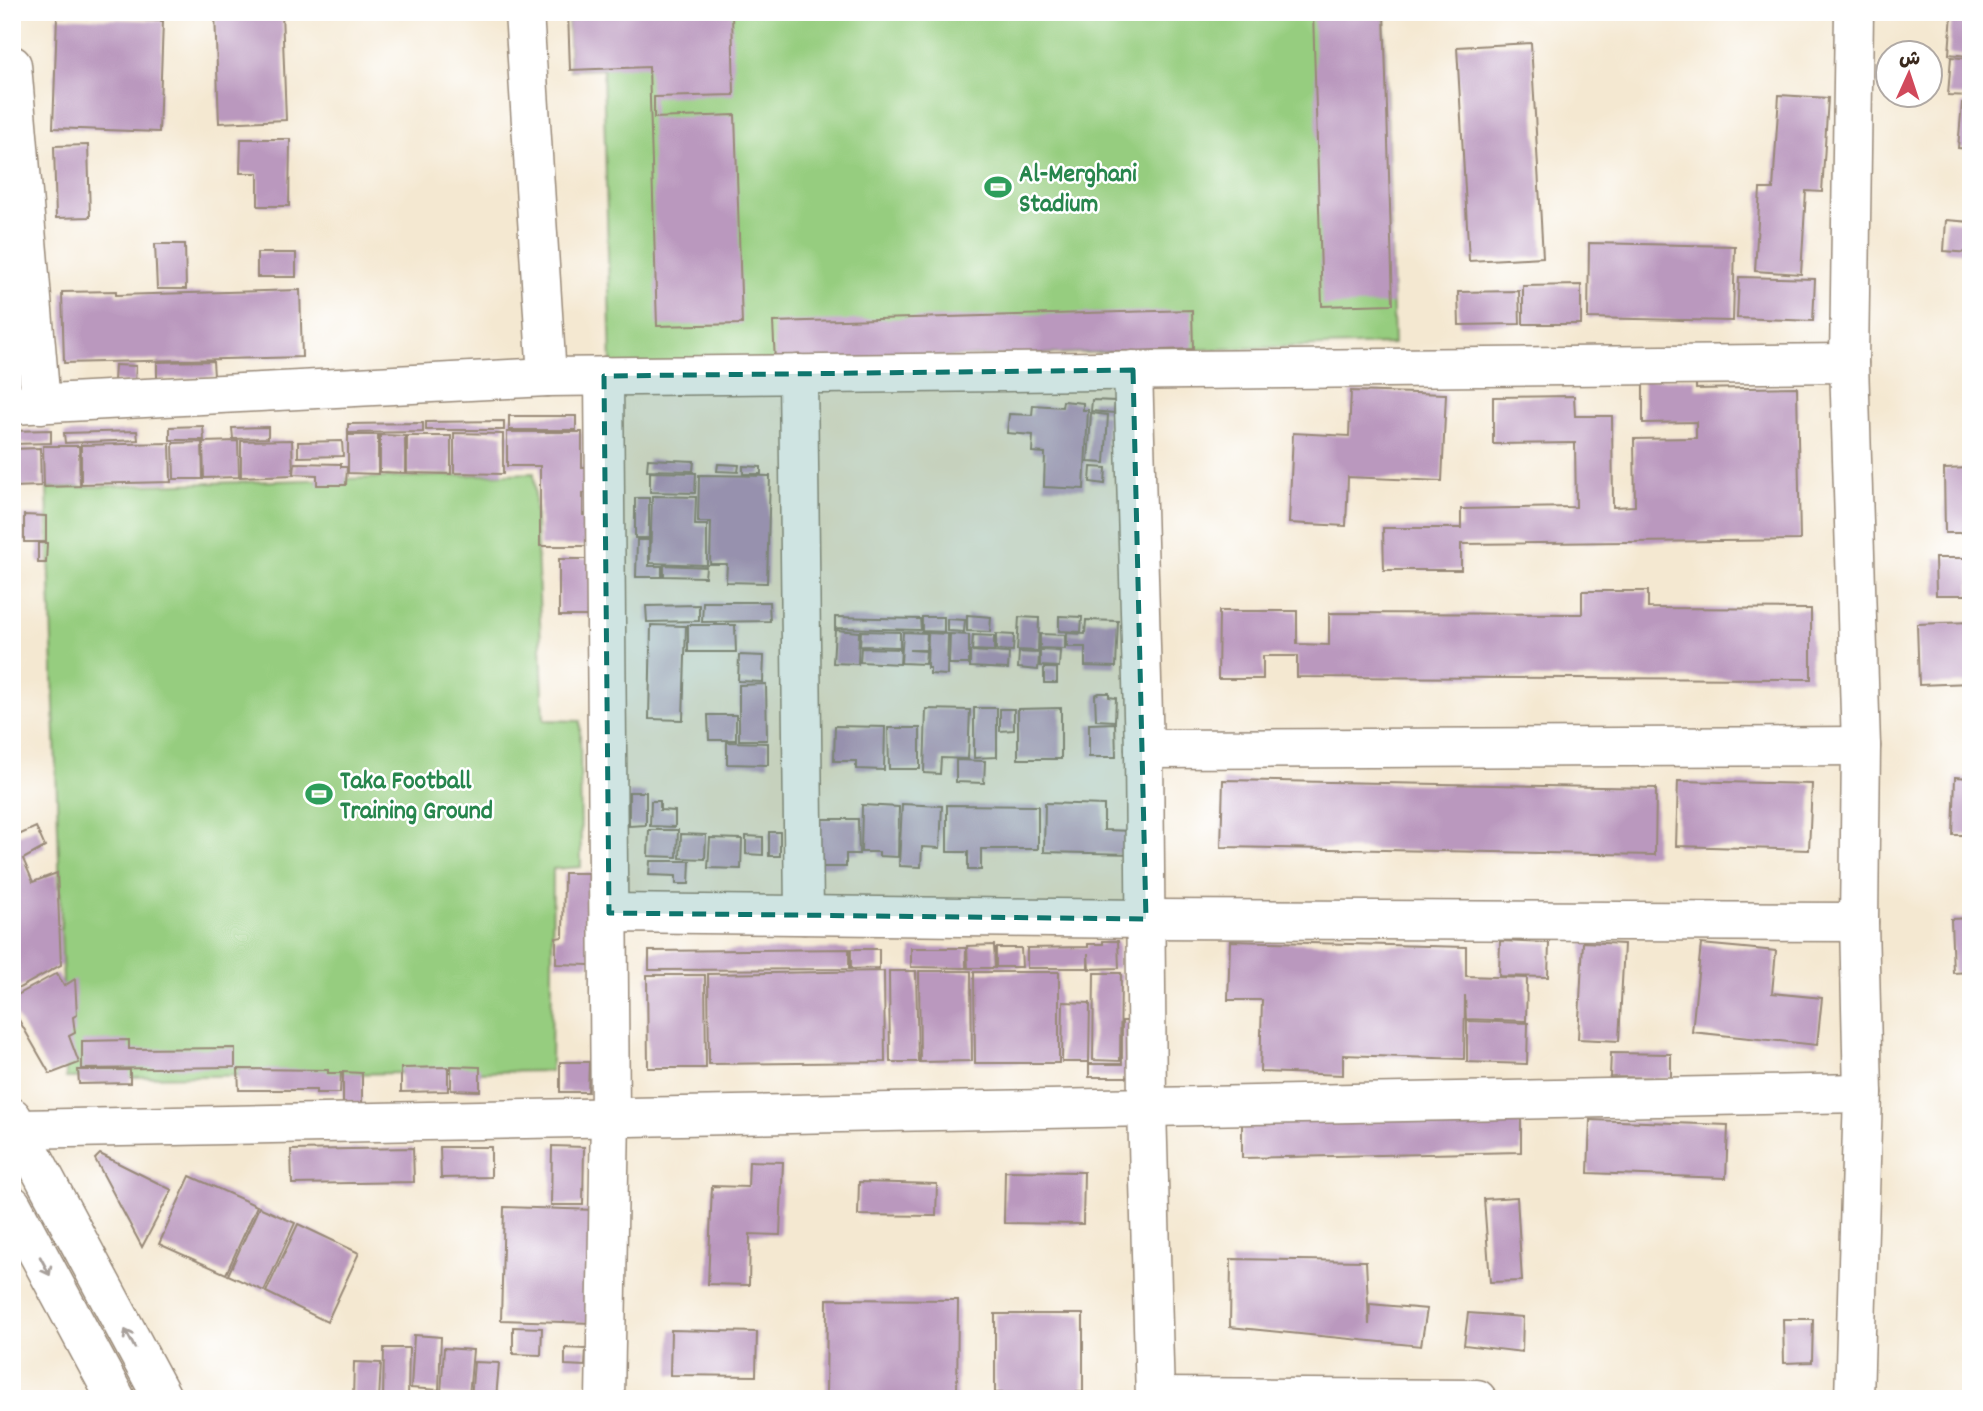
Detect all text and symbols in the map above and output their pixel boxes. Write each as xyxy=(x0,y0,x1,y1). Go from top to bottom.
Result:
north arrow xyxy=(1874,38,1944,108)
text: ش xyxy=(1899,46,1921,75)
place label: Al-Merghani Stadium xyxy=(1019,157,1137,224)
sports icon: Al-Merghani Stadium xyxy=(983,172,1013,202)
place label: Taka Football Training Ground xyxy=(340,764,493,831)
sports icon: Taka Football Training Ground xyxy=(304,779,334,809)
one-way arrow xyxy=(38,1255,52,1275)
one-way arrow xyxy=(123,1329,137,1349)

